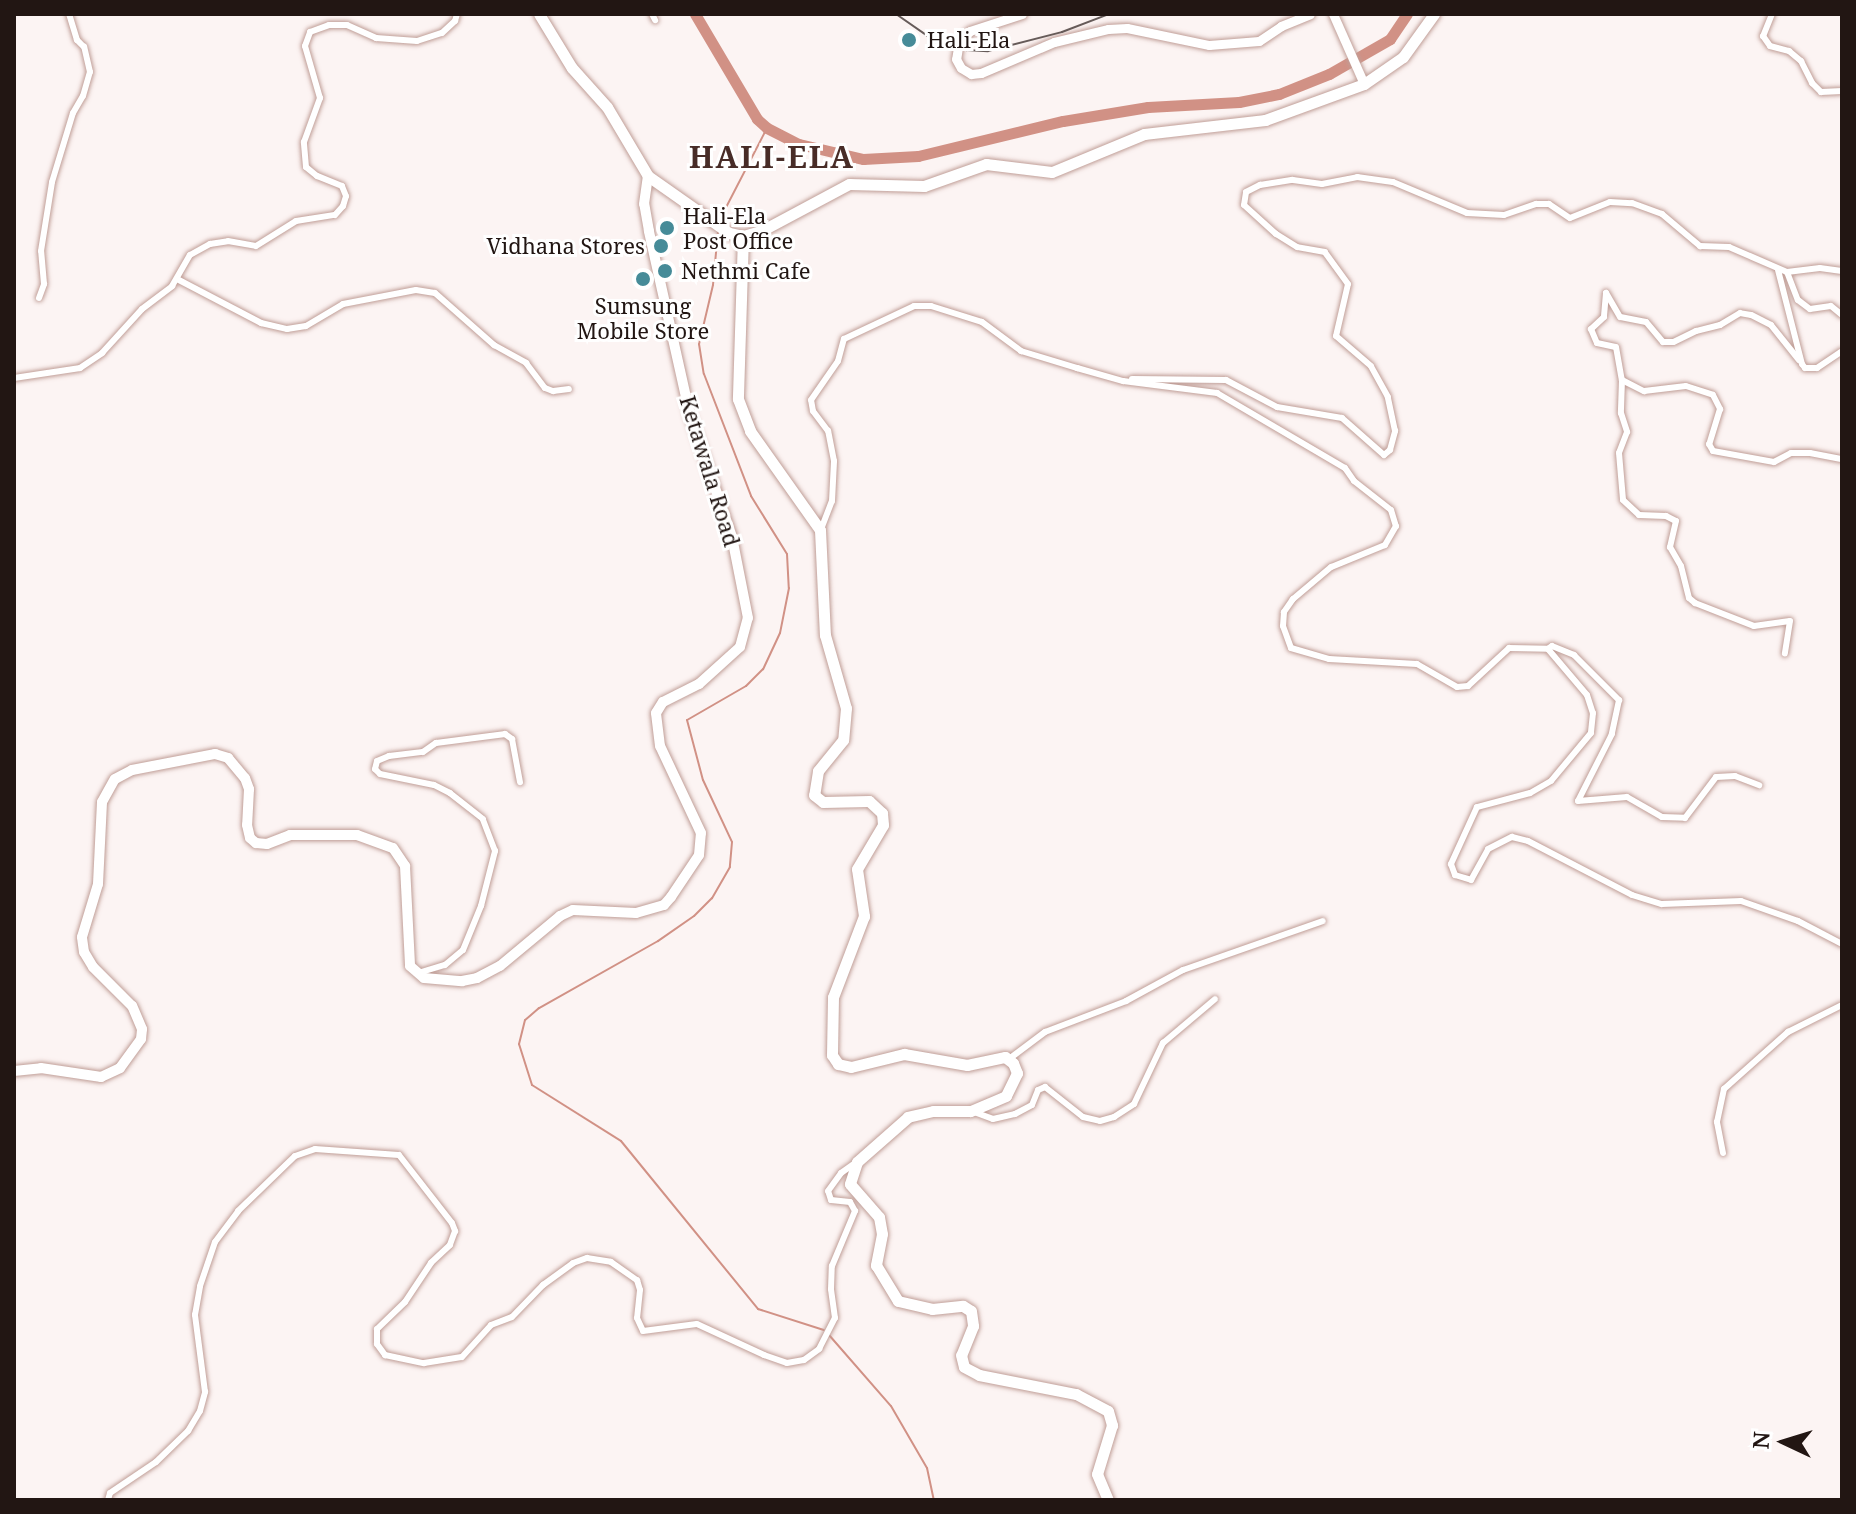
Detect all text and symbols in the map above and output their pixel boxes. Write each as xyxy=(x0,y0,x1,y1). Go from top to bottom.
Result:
place label: Hali-Ela xyxy=(927,27,1010,53)
marker: Hali-Ela xyxy=(898,29,920,51)
district label: HALI-ELA xyxy=(689,139,855,175)
place label: Hali-Ela Post Office xyxy=(683,202,793,254)
marker: Hali-Ela Post Office xyxy=(658,219,676,237)
place label: Vidhana Stores xyxy=(486,233,645,259)
marker: Vidhana Stores xyxy=(652,237,670,255)
place label: Nethmi Cafe xyxy=(681,258,811,284)
marker: Nethmi Cafe xyxy=(656,262,674,280)
marker: Sumsung Mobile Store xyxy=(634,270,652,288)
place label: Sumsung Mobile Store xyxy=(577,292,709,344)
street label: Ketawala Road xyxy=(675,392,745,550)
north arrow xyxy=(1744,1402,1824,1482)
text: N xyxy=(1744,1431,1776,1450)

